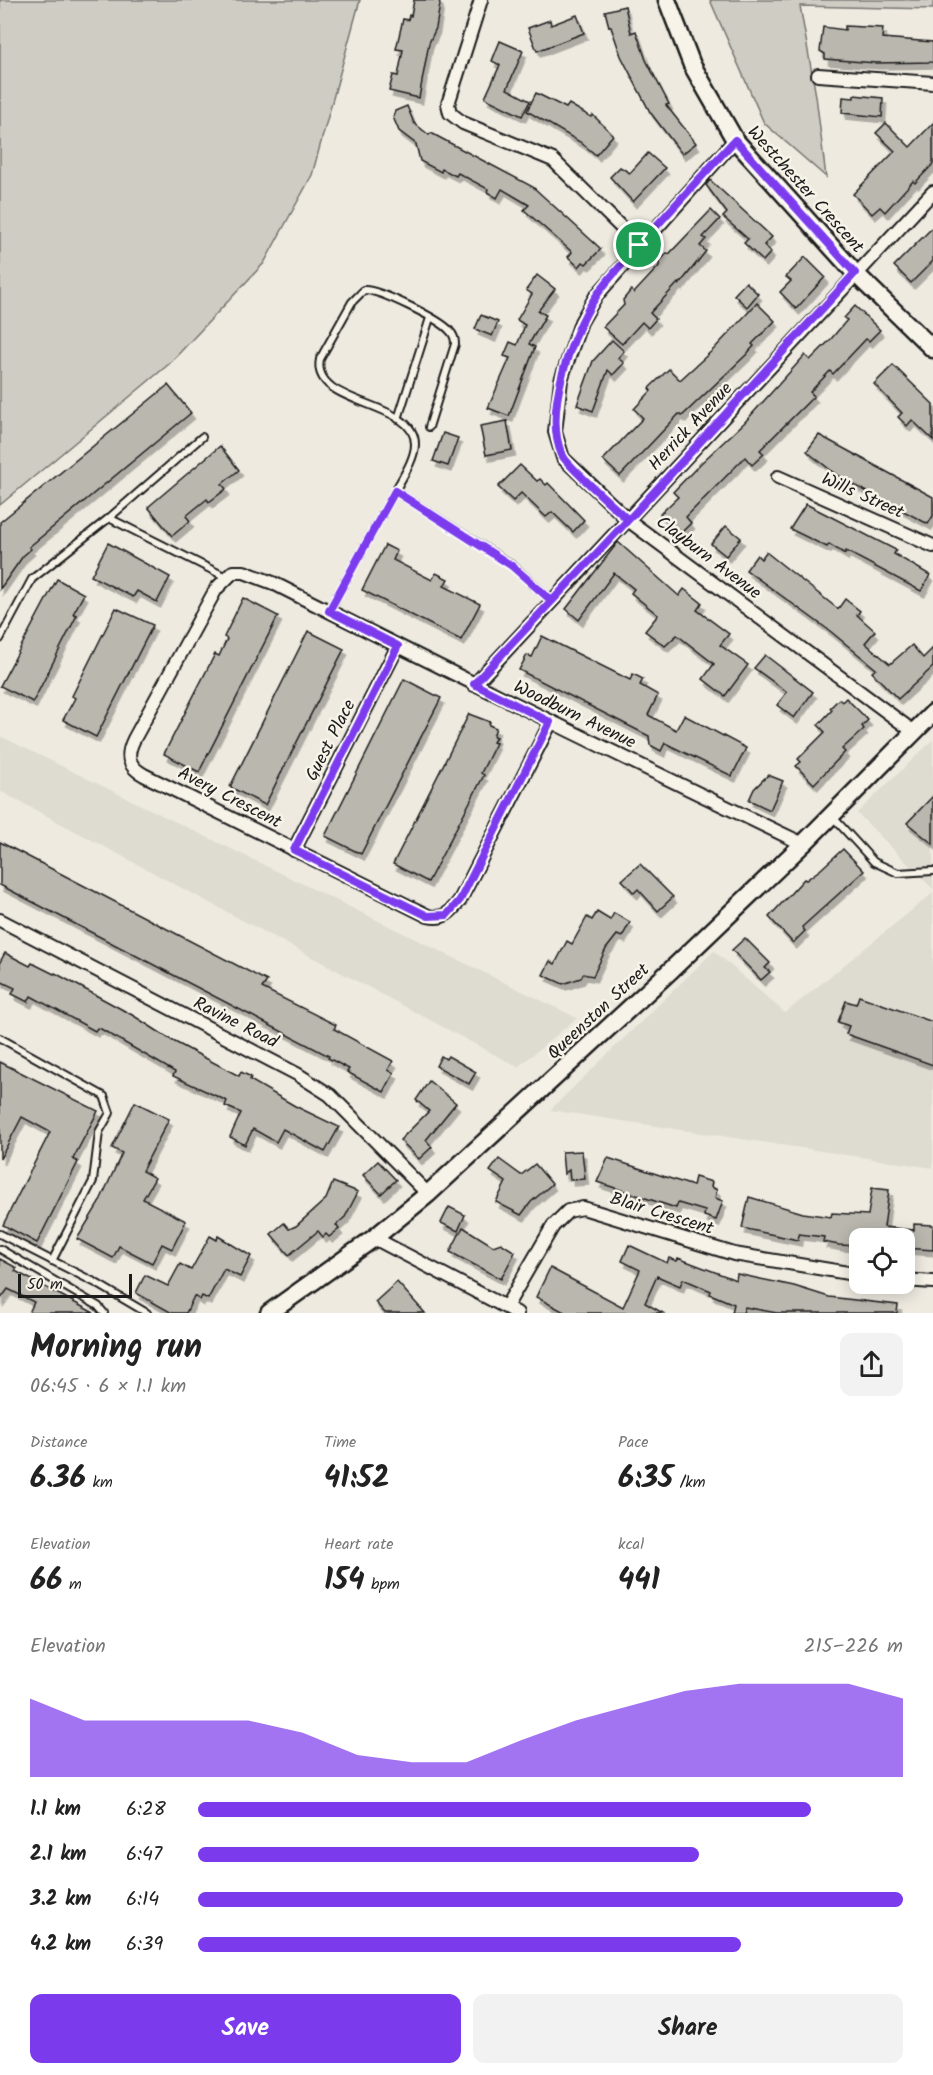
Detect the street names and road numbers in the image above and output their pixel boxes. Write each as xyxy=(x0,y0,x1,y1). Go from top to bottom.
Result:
street label: Westchester Crescent xyxy=(739,119,871,261)
street label: Herrick Avenue xyxy=(642,376,740,478)
street label: Wills Street xyxy=(816,465,909,528)
street label: Clayburn Avenue xyxy=(649,509,767,608)
street label: Woodburn Avenue xyxy=(508,673,641,758)
street label: Guest Place xyxy=(298,695,364,787)
street label: Avery Crescent xyxy=(172,760,287,837)
street label: Queenston Street xyxy=(541,956,658,1067)
street label: Ravine Road xyxy=(188,990,284,1058)
street label: Blair Crescent xyxy=(606,1185,718,1244)

